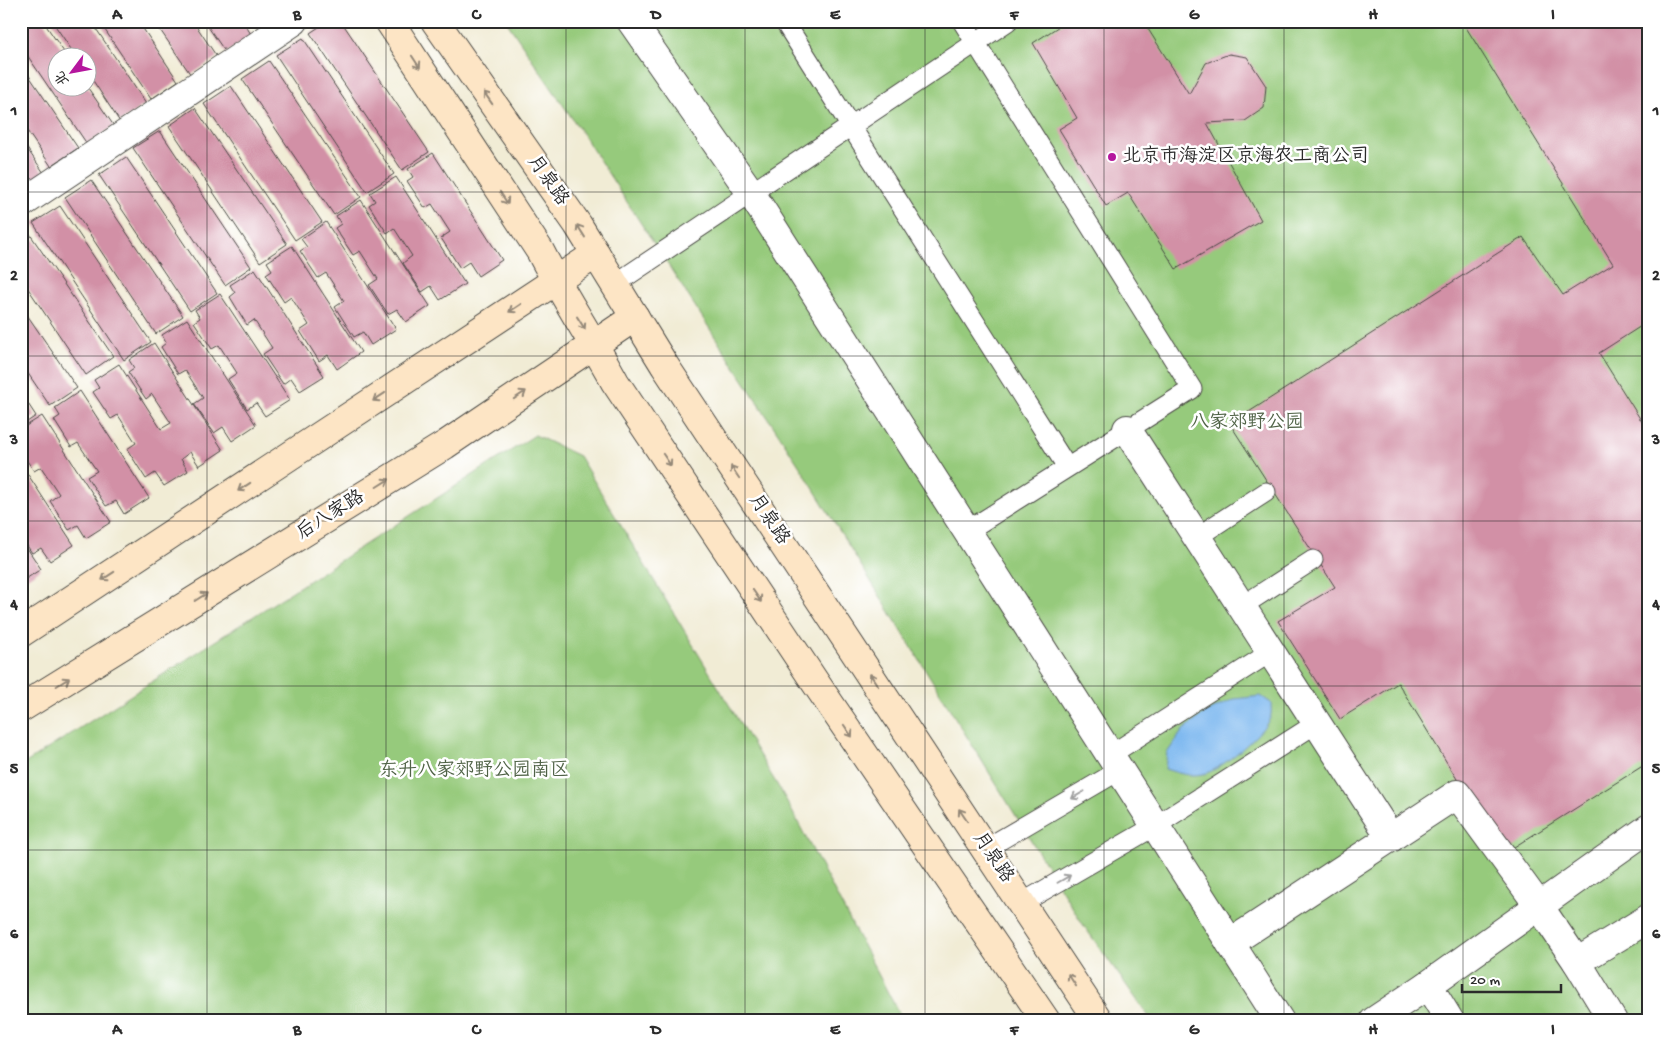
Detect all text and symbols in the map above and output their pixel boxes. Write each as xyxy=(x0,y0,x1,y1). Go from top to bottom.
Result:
text: A xyxy=(111,7,123,26)
text: B xyxy=(292,7,302,26)
text: C xyxy=(471,7,482,26)
text: D xyxy=(649,7,662,26)
text: E xyxy=(830,7,841,26)
text: F xyxy=(1009,7,1020,26)
text: G xyxy=(1189,7,1200,26)
text: H xyxy=(1368,7,1378,26)
text: I xyxy=(1551,7,1555,26)
north arrow xyxy=(48,48,98,98)
one-way arrow xyxy=(410,55,421,69)
text: 北 xyxy=(52,67,74,88)
one-way arrow xyxy=(483,91,493,105)
text: 1 xyxy=(10,103,17,122)
text: 1 xyxy=(1652,103,1659,122)
place label: 北京市海淀区京海农工商公司 xyxy=(1122,144,1369,169)
street label: 月泉路 xyxy=(521,150,574,211)
marker: 北京市海淀区京海农工商公司 xyxy=(1106,151,1118,163)
one-way arrow xyxy=(500,191,510,205)
one-way arrow xyxy=(576,224,587,238)
text: 2 xyxy=(10,268,18,287)
text: 2 xyxy=(1652,268,1660,287)
one-way arrow xyxy=(509,303,523,313)
one-way arrow xyxy=(577,315,587,329)
one-way arrow xyxy=(513,390,527,400)
one-way arrow xyxy=(373,393,387,403)
park label: 八家郊野公园 xyxy=(1190,411,1304,435)
text: 3 xyxy=(9,432,18,451)
text: 3 xyxy=(1651,432,1660,451)
one-way arrow xyxy=(662,453,672,467)
one-way arrow xyxy=(730,465,740,479)
one-way arrow xyxy=(376,478,390,488)
one-way arrow xyxy=(237,482,251,492)
street label: 后八家路 xyxy=(292,485,369,546)
street label: 月泉路 xyxy=(743,489,794,550)
one-way arrow xyxy=(101,571,115,581)
one-way arrow xyxy=(752,588,762,602)
one-way arrow xyxy=(193,591,207,601)
text: 4 xyxy=(9,597,18,616)
text: 4 xyxy=(1651,597,1660,616)
one-way arrow xyxy=(868,673,879,687)
one-way arrow xyxy=(55,677,69,687)
one-way arrow xyxy=(843,723,853,737)
park label: 东升八家郊野公园南区 xyxy=(379,759,569,783)
text: 5 xyxy=(10,761,19,780)
text: 5 xyxy=(1652,761,1661,780)
one-way arrow xyxy=(1071,790,1085,800)
one-way arrow xyxy=(958,809,968,823)
street label: 月泉路 xyxy=(967,827,1018,888)
one-way arrow xyxy=(1057,874,1072,884)
text: 6 xyxy=(10,926,19,945)
text: 6 xyxy=(1652,926,1661,945)
scale bar xyxy=(1462,962,1561,994)
text: 20 m xyxy=(1470,972,1500,990)
one-way arrow xyxy=(1067,973,1078,987)
text: A xyxy=(111,1022,123,1041)
text: B xyxy=(292,1022,302,1041)
text: C xyxy=(471,1022,482,1041)
text: D xyxy=(649,1022,662,1041)
text: E xyxy=(830,1022,841,1041)
text: F xyxy=(1009,1022,1020,1041)
text: G xyxy=(1189,1022,1200,1041)
text: H xyxy=(1368,1022,1378,1041)
text: I xyxy=(1551,1022,1555,1041)

